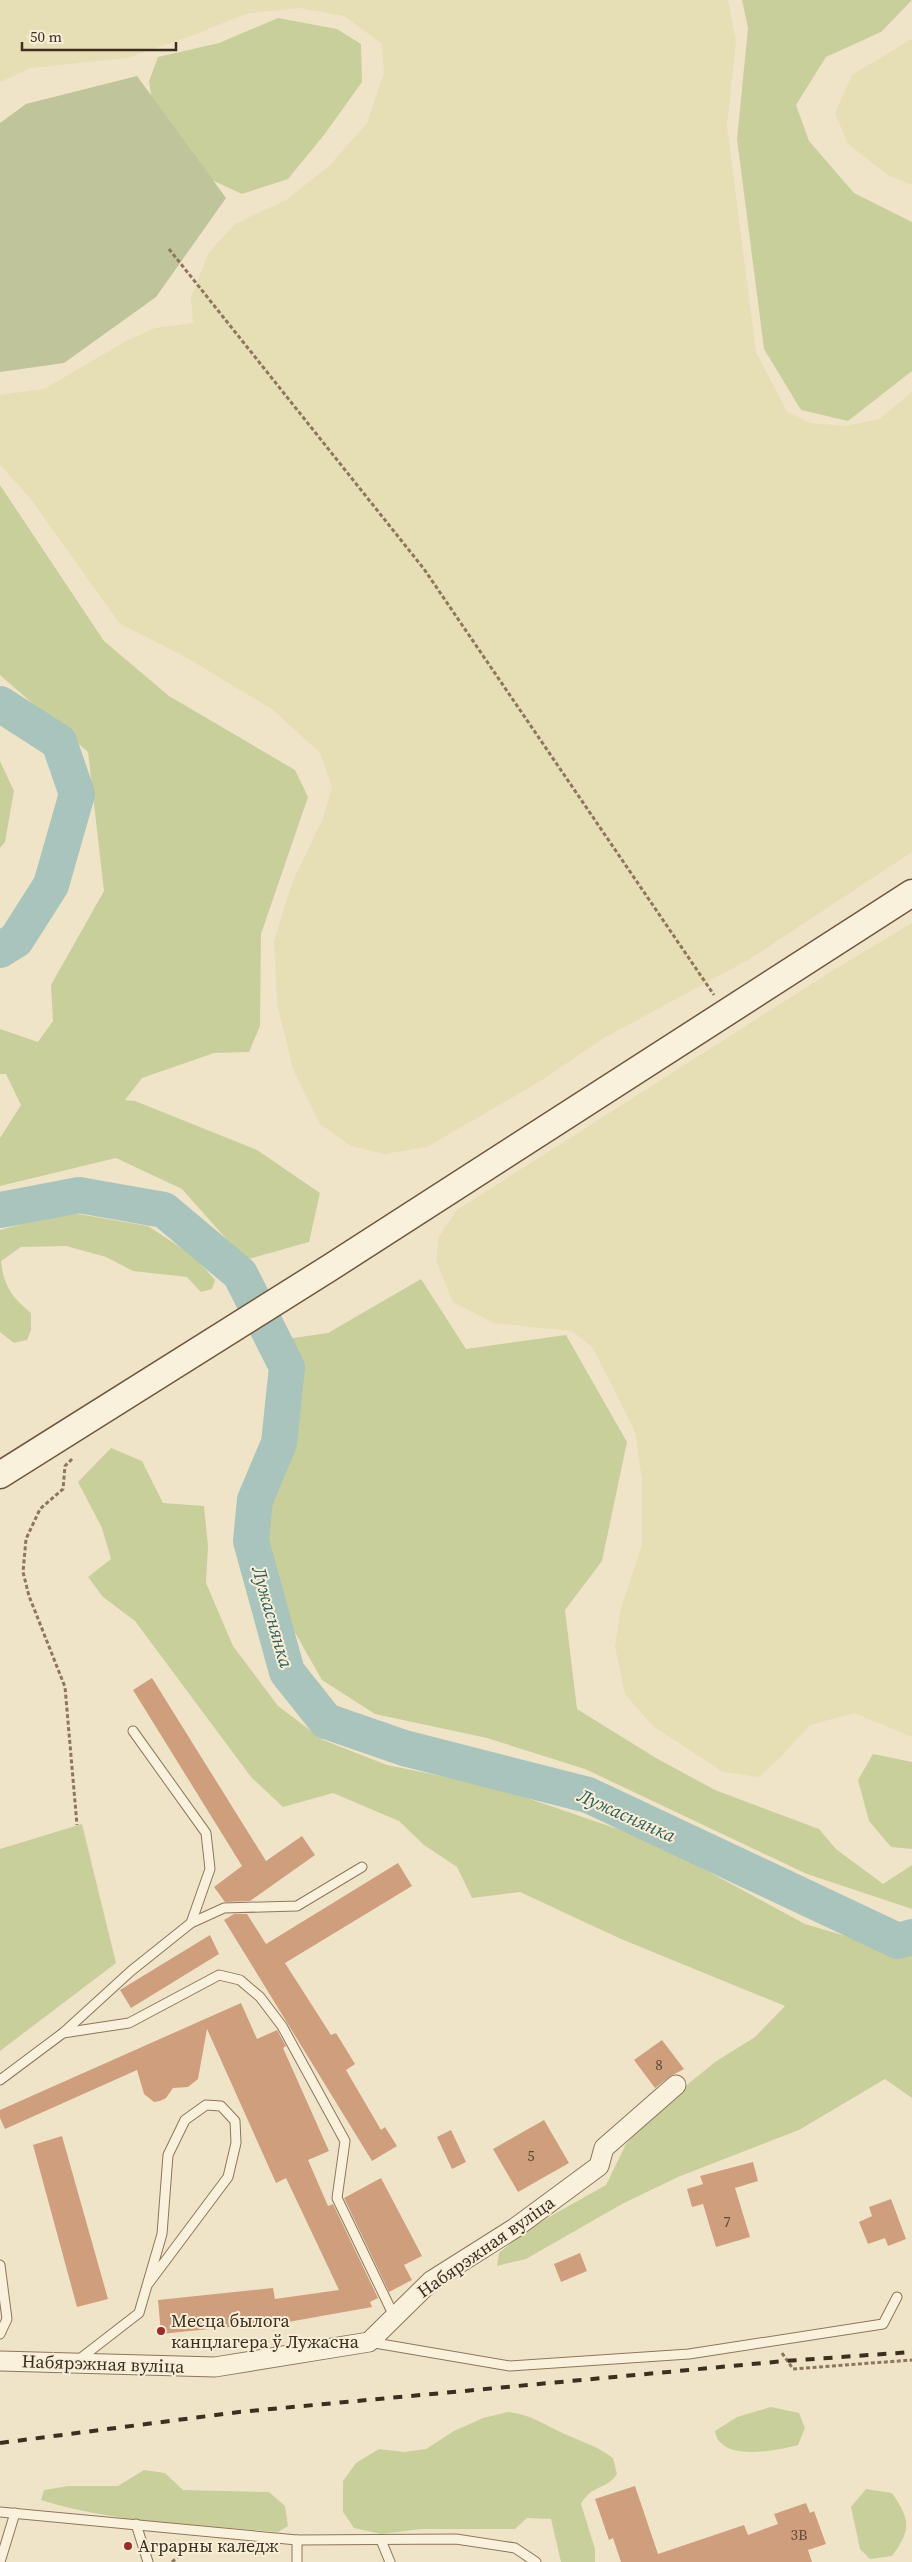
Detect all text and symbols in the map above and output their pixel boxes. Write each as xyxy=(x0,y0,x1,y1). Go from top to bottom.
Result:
scale bar xyxy=(22,20,176,52)
text: 50 m xyxy=(30,26,62,47)
water label: Лужаснянка xyxy=(246,1562,300,1671)
water label: Лужаснянка xyxy=(573,1782,680,1848)
house number: 8 xyxy=(655,2054,663,2075)
house number: 5 xyxy=(527,2145,535,2166)
street label: Набярэжная вуліца xyxy=(412,2189,560,2303)
house number: 7 xyxy=(723,2211,731,2232)
place label: Месца былога канцлагера ў Лужасна xyxy=(171,2308,360,2354)
marker: Месца былога канцлагера ў Лужасна xyxy=(155,2325,167,2337)
street label: Набярэжная вуліца xyxy=(21,2348,186,2379)
house number: 3В xyxy=(791,2524,807,2545)
place label: Аграрны каледж xyxy=(138,2533,279,2558)
marker: Аграрны каледж xyxy=(122,2540,134,2552)

